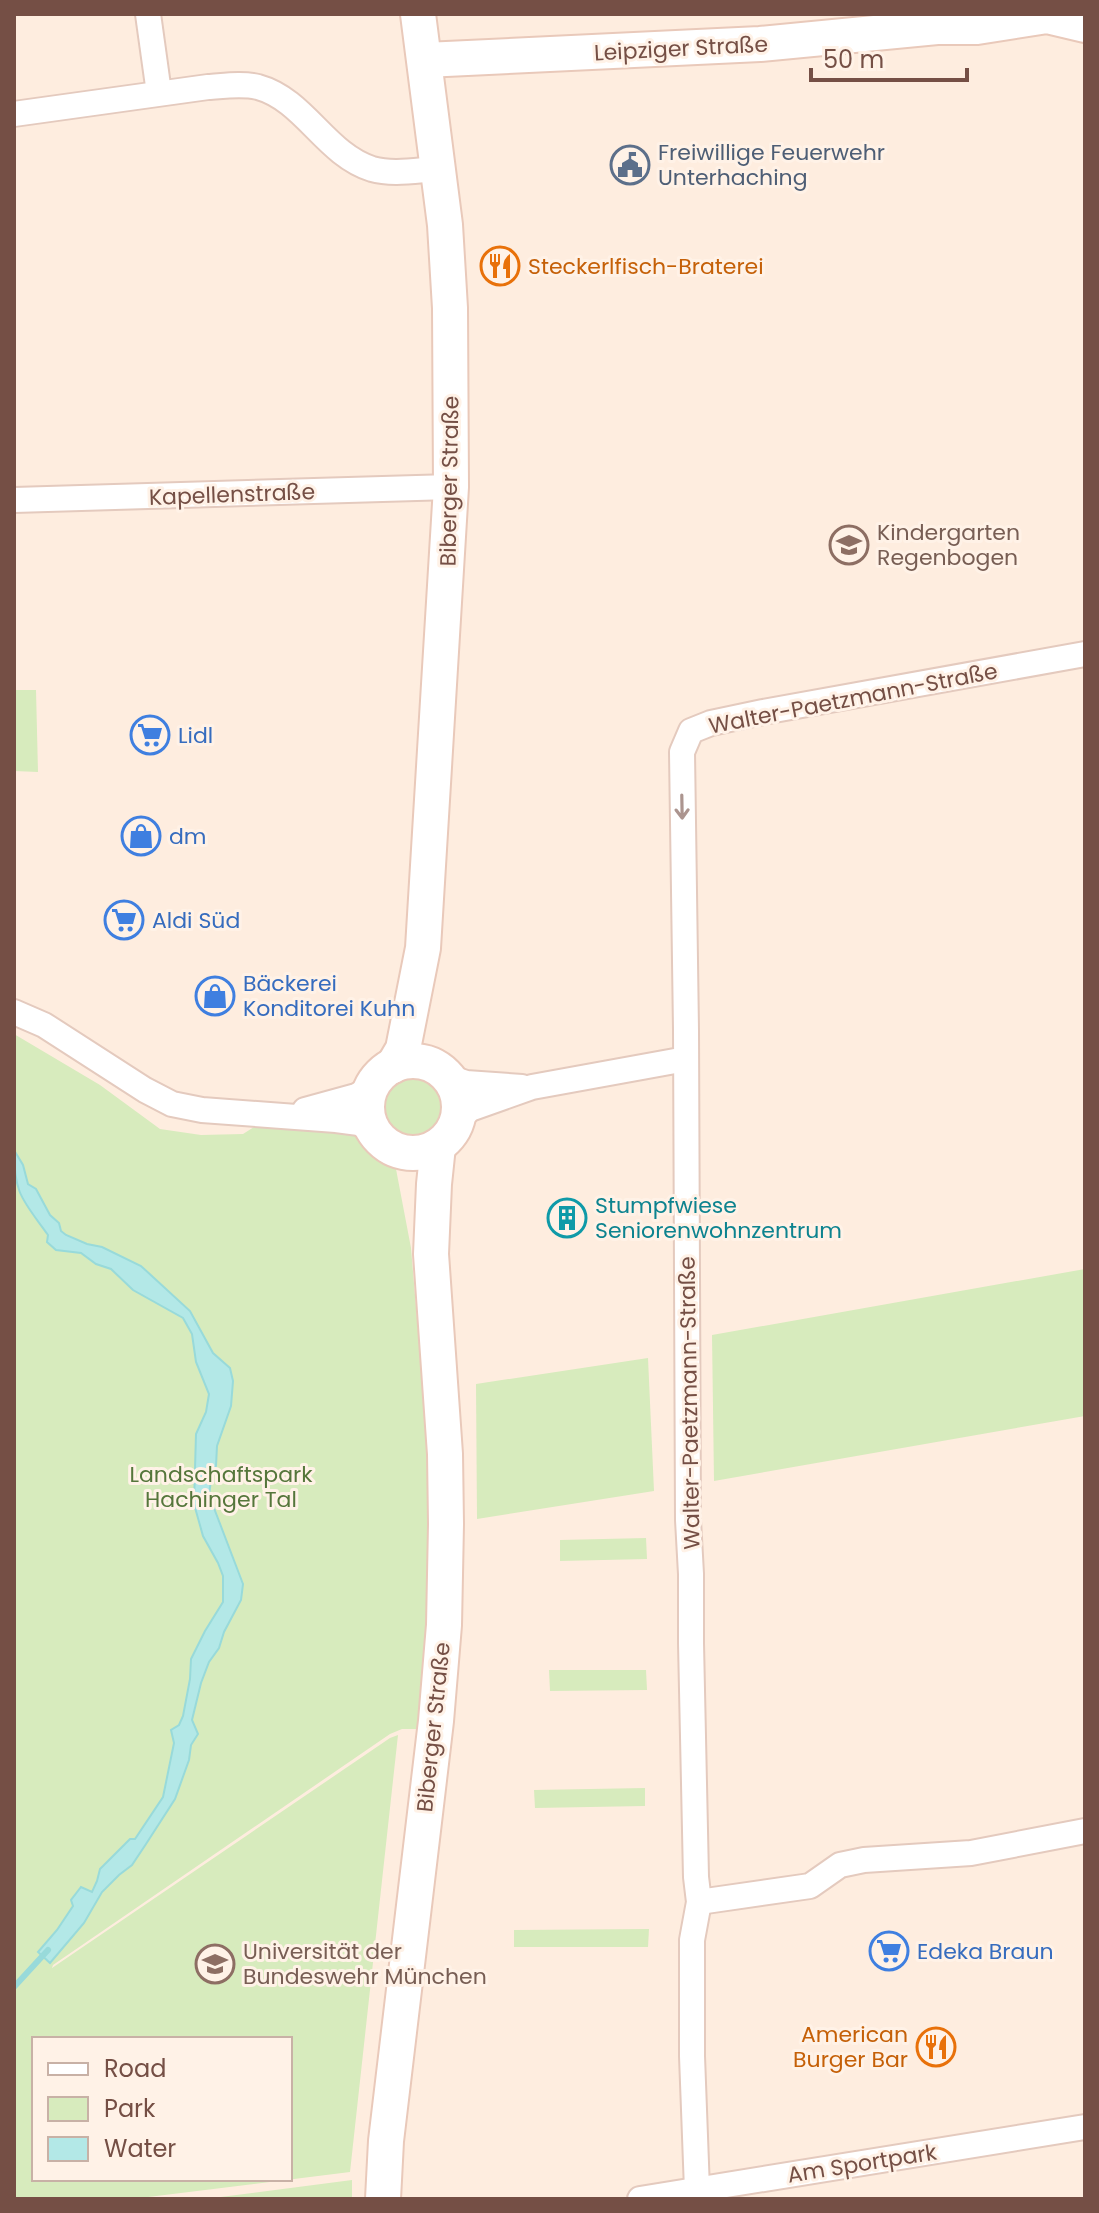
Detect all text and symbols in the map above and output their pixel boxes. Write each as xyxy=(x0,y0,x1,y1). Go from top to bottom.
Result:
street label: Leipziger Straße xyxy=(593,28,769,69)
scale bar xyxy=(811,32,967,82)
text: 50 m xyxy=(823,43,884,76)
place label: Freiwillige Feuerwehr Unterhaching xyxy=(658,137,885,193)
public building icon: Freiwillige Feuerwehr Unterhaching xyxy=(609,144,651,186)
restaurant icon: Steckerlfisch-Braterei xyxy=(479,245,521,287)
place label: Steckerlfisch-Braterei xyxy=(528,251,764,282)
street label: Biberger Straße xyxy=(433,395,466,567)
street label: Kapellenstraße xyxy=(148,476,316,513)
place label: Kindergarten Regenbogen xyxy=(877,517,1020,573)
school or university icon: Kindergarten Regenbogen xyxy=(828,524,870,566)
street label: Walter-Paetzmann-Straße xyxy=(706,655,1000,742)
supermarket icon: Lidl xyxy=(129,714,171,756)
place label: Lidl xyxy=(178,720,213,751)
one-way arrow xyxy=(674,793,689,820)
shop icon: dm xyxy=(120,815,162,857)
place label: dm xyxy=(169,821,207,852)
supermarket icon: Aldi Süd xyxy=(103,899,145,941)
place label: Aldi Süd xyxy=(152,905,240,936)
place label: Bäckerei Konditorei Kuhn xyxy=(243,968,415,1024)
shop icon: Bäckerei Konditorei Kuhn xyxy=(194,975,236,1017)
place label: Stumpfwiese Seniorenwohnzentrum xyxy=(595,1190,842,1246)
building icon: Stumpfwiese Seniorenwohnzentrum xyxy=(546,1197,588,1239)
street label: Walter-Paetzmann-Straße xyxy=(671,1256,708,1550)
park label: Landschaftspark Hachinger Tal xyxy=(129,1459,313,1515)
street label: Biberger Straße xyxy=(409,1640,458,1814)
supermarket icon: Edeka Braun xyxy=(868,1930,910,1972)
place label: Universität der Bundeswehr München xyxy=(243,1936,487,1992)
place label: Edeka Braun xyxy=(917,1936,1054,1967)
school or university icon: Universität der Bundeswehr München xyxy=(194,1943,236,1985)
place label: American Burger Bar xyxy=(793,2019,908,2075)
restaurant icon: American Burger Bar xyxy=(915,2026,957,2068)
legend xyxy=(32,2037,292,2181)
text: Road xyxy=(104,2052,166,2085)
text: Park xyxy=(104,2092,156,2125)
text: Water xyxy=(104,2132,176,2165)
street label: Am Sportpark xyxy=(785,2136,940,2191)

